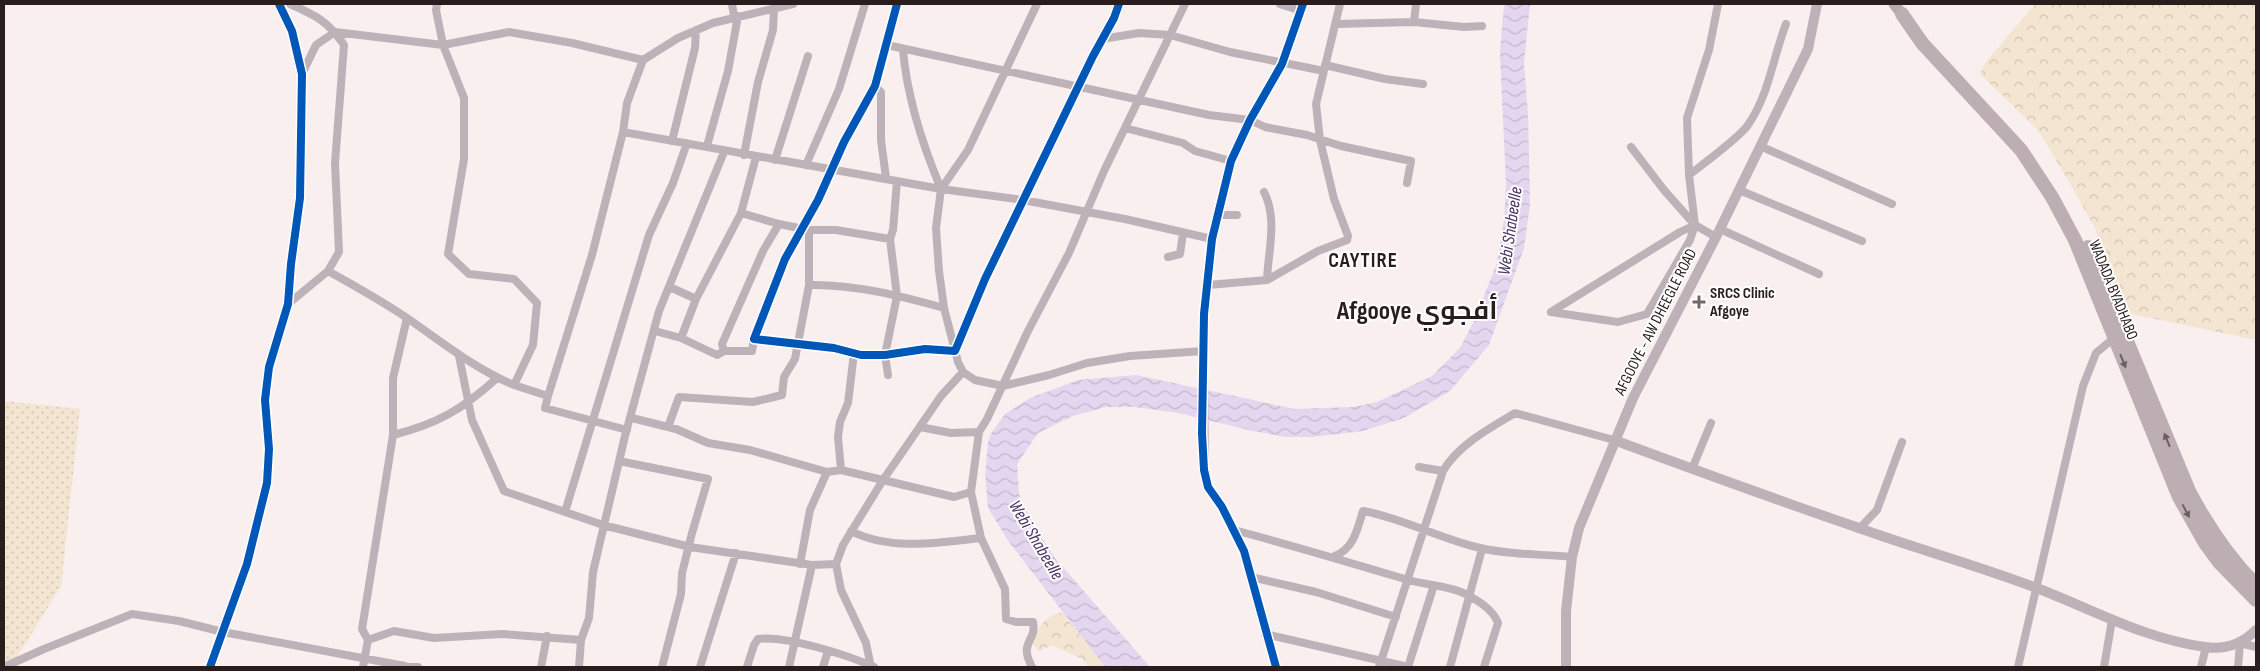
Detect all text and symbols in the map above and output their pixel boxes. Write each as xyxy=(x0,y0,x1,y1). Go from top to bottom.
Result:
water label: Webi Shabeelle xyxy=(1493,186,1527,276)
street label: WADADA BYADHABO xyxy=(2084,237,2142,343)
street label: AFGOOYE - AW DHEEGLE ROAD xyxy=(1610,245,1701,399)
district label: CAYTIRE xyxy=(1328,248,1398,273)
place label: SRCS Clinic Afgoye xyxy=(1709,284,1775,321)
district label: Afgooye أفجوي xyxy=(1336,293,1497,331)
marker: SRCS Clinic Afgoye xyxy=(1692,295,1706,309)
one-way arrow xyxy=(2119,354,2127,369)
one-way arrow xyxy=(2163,433,2171,447)
water label: Webi Shabeelle xyxy=(1004,497,1068,583)
one-way arrow xyxy=(2182,503,2190,518)

